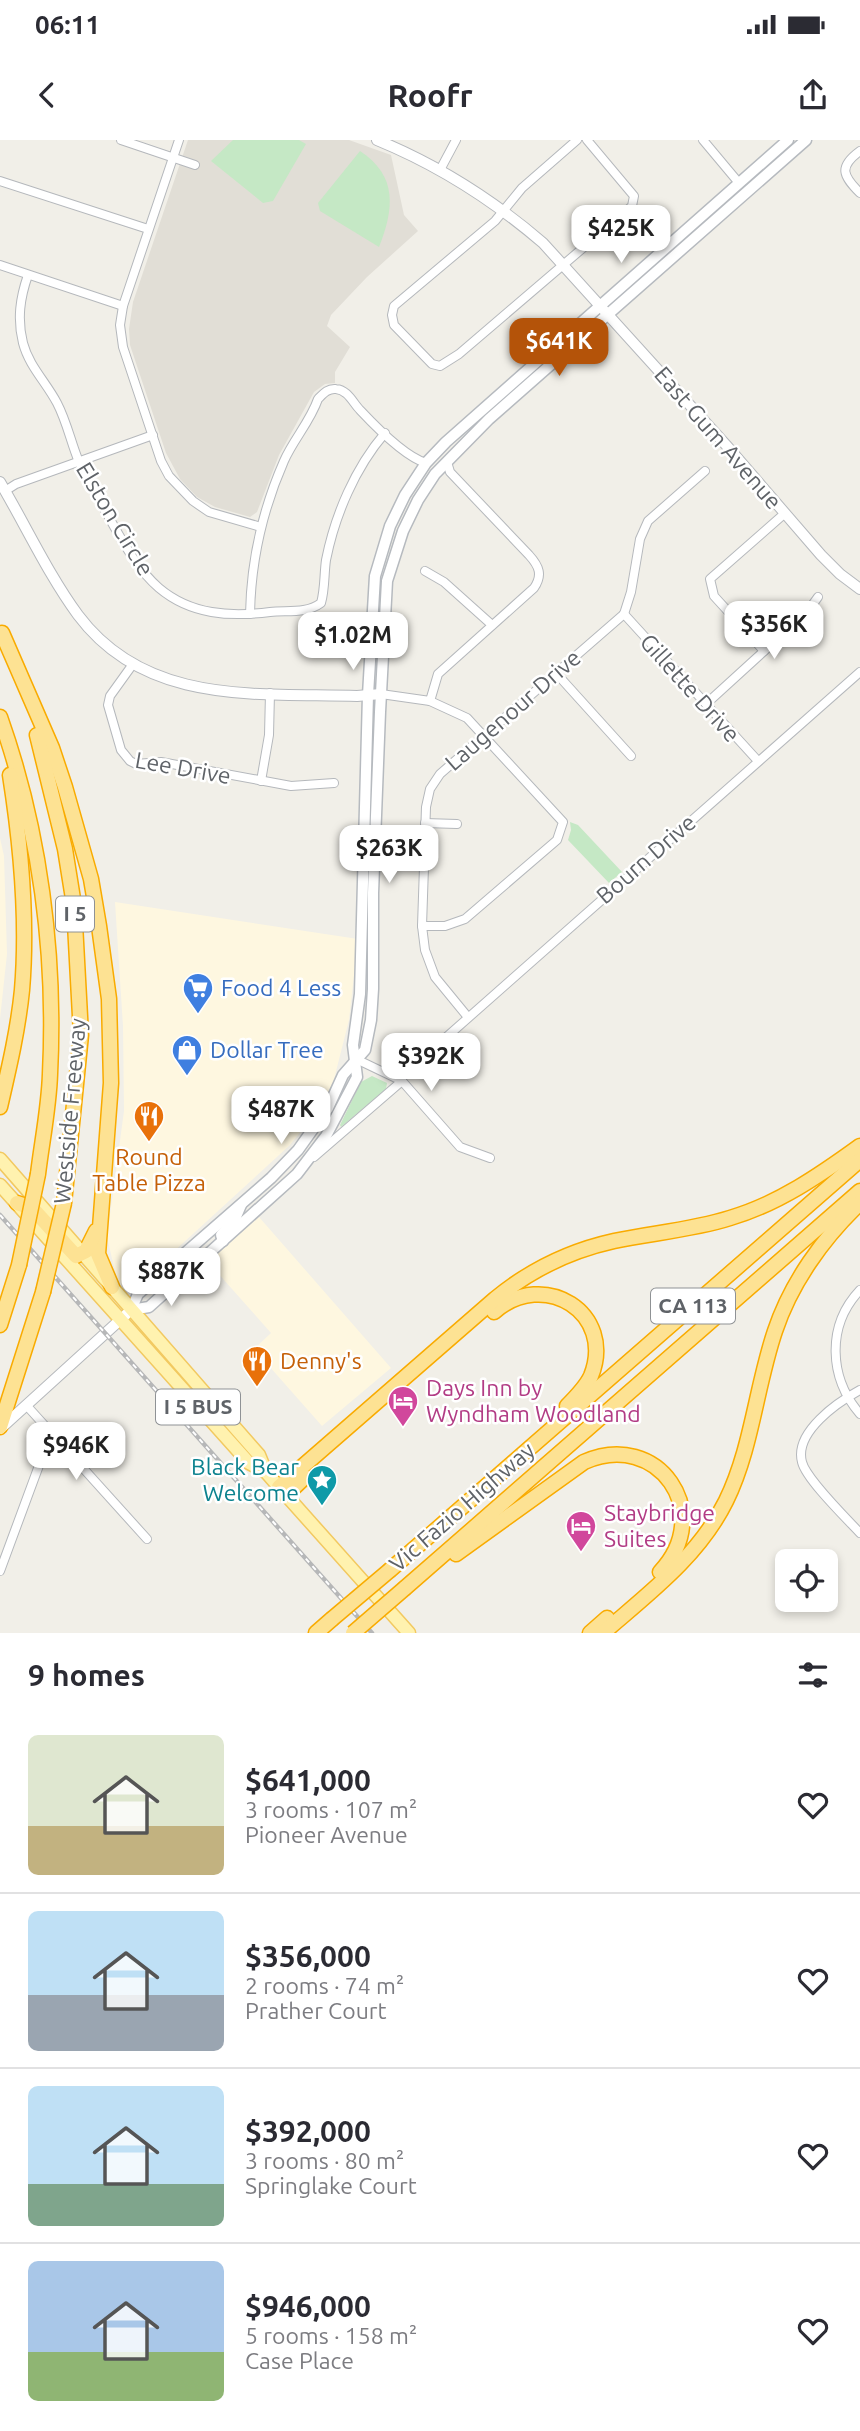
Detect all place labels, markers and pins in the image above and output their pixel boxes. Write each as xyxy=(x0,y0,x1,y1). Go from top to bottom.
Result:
pin: $425K xyxy=(572,206,670,265)
pin: $641K xyxy=(510,318,608,378)
pin: $356K xyxy=(725,602,823,661)
pin: $1.02M xyxy=(296,612,410,672)
pin: $263K xyxy=(340,826,438,885)
supermarket icon: Food 4 Less xyxy=(181,971,215,1015)
place label: Food 4 Less xyxy=(221,975,341,1000)
shop icon: Dollar Tree xyxy=(170,1033,204,1077)
pin: $392K xyxy=(382,1034,480,1093)
place label: Dollar Tree xyxy=(210,1037,324,1062)
pin: $487K xyxy=(232,1086,330,1146)
restaurant icon: Round Table Pizza xyxy=(132,1099,166,1143)
place label: Round Table Pizza xyxy=(92,1144,206,1195)
pin: $887K xyxy=(122,1248,220,1308)
restaurant icon: Denny's xyxy=(240,1344,274,1388)
place label: Denny's xyxy=(280,1348,362,1373)
place label: Days Inn by Wyndham Woodland xyxy=(426,1375,641,1426)
hotel icon: Days Inn by Wyndham Woodland xyxy=(386,1384,420,1428)
pin: $946K xyxy=(27,1422,125,1482)
place label: Black Bear Welcome xyxy=(191,1454,299,1505)
place icon: Black Bear Welcome xyxy=(305,1463,339,1507)
place label: Staybridge Suites xyxy=(604,1500,715,1551)
hotel icon: Staybridge Suites xyxy=(564,1509,598,1553)

